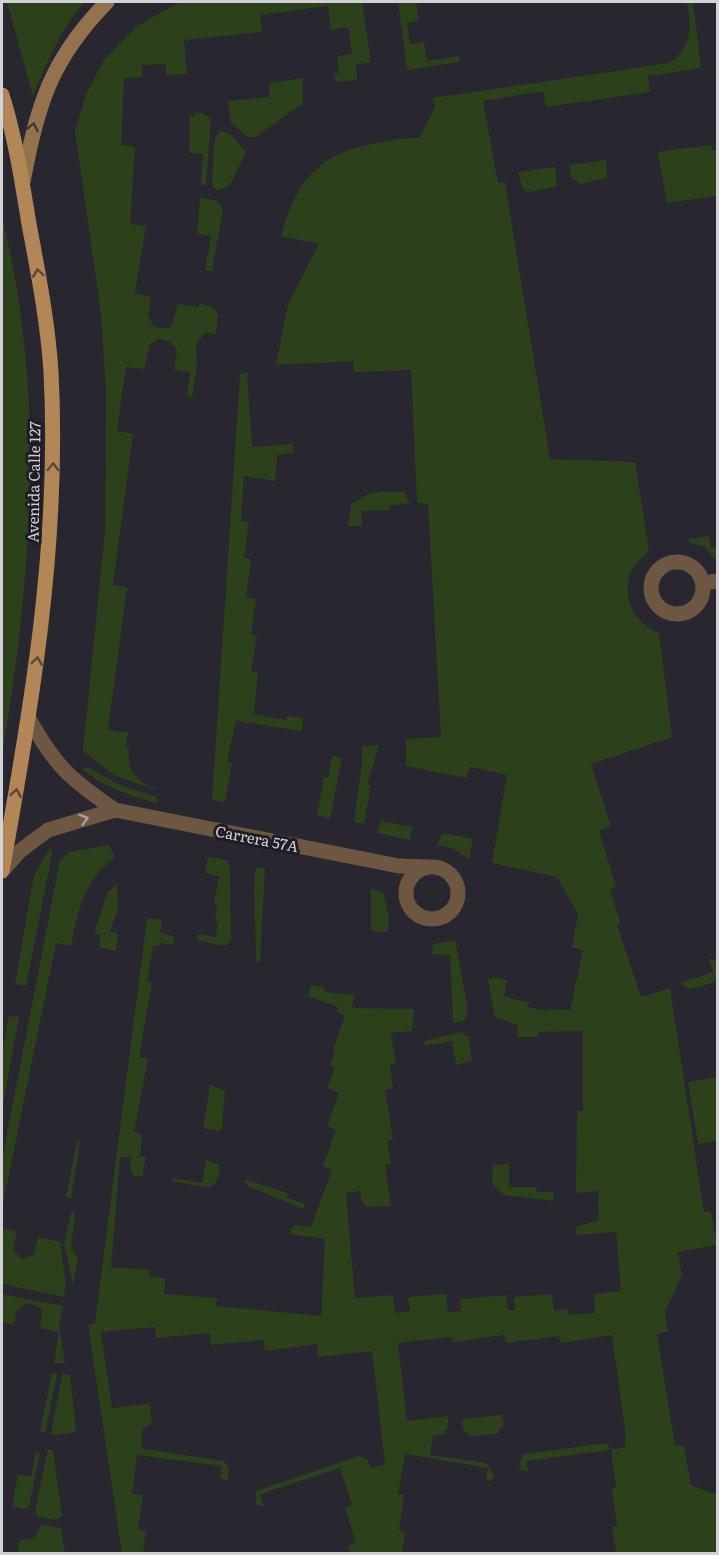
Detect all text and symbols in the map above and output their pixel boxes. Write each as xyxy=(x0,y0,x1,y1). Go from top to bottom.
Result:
one-way arrow xyxy=(26,123,39,133)
one-way arrow xyxy=(32,268,44,278)
street label: Avenida Calle 127 xyxy=(20,421,46,543)
one-way arrow xyxy=(47,463,59,472)
one-way arrow xyxy=(31,657,43,666)
one-way arrow xyxy=(9,788,22,798)
one-way arrow xyxy=(78,814,89,826)
street label: Carrera 57A xyxy=(213,819,301,857)

